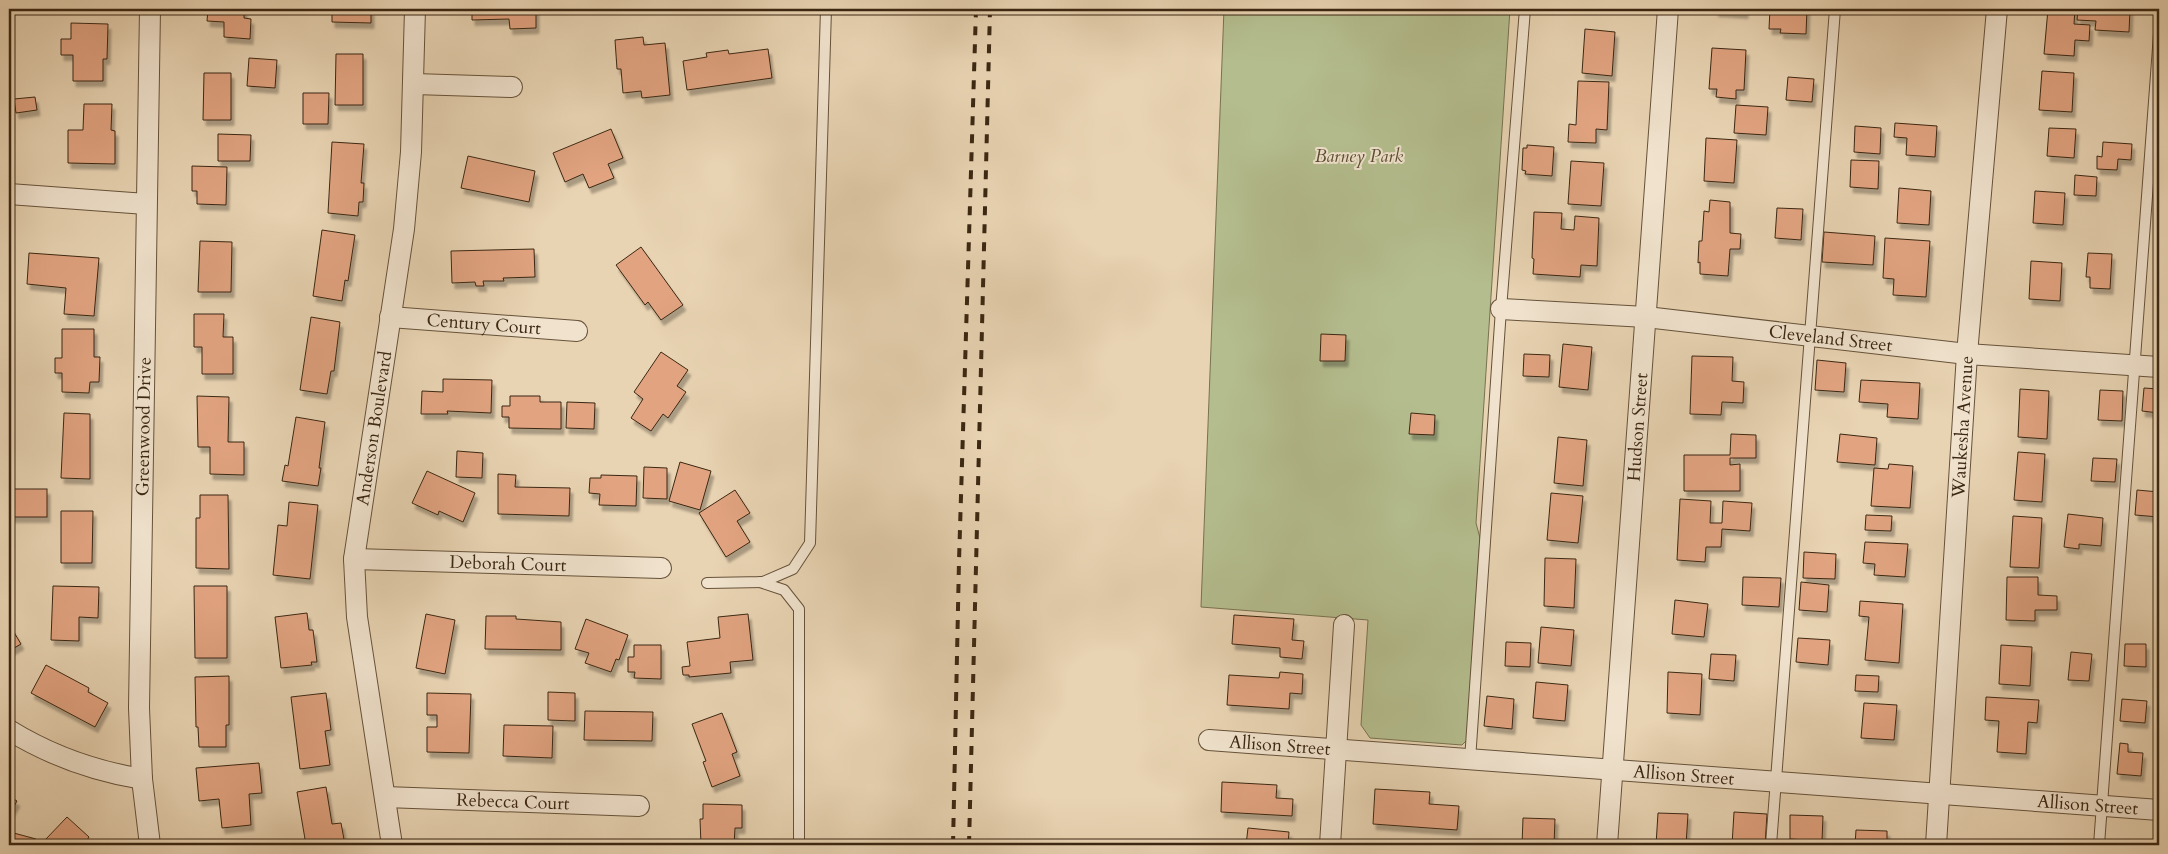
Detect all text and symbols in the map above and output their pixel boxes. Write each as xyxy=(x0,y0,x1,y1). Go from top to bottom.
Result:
park label: Barney Park xyxy=(1315,144,1403,169)
street label: Century Court xyxy=(426,308,542,341)
street label: Cleveland Street xyxy=(1767,319,1894,358)
street label: Anderson Boulevard xyxy=(350,349,398,507)
street label: Waukesha Avenue xyxy=(1946,355,1980,500)
street label: Greenwood Drive xyxy=(130,357,158,496)
street label: Hudson Street xyxy=(1622,372,1654,482)
street label: Deborah Court xyxy=(449,550,567,578)
street label: Allison Street xyxy=(1228,730,1331,762)
street label: Allison Street xyxy=(1632,759,1735,792)
street label: Rebecca Court xyxy=(456,788,570,817)
street label: Allison Street xyxy=(2036,789,2139,821)

